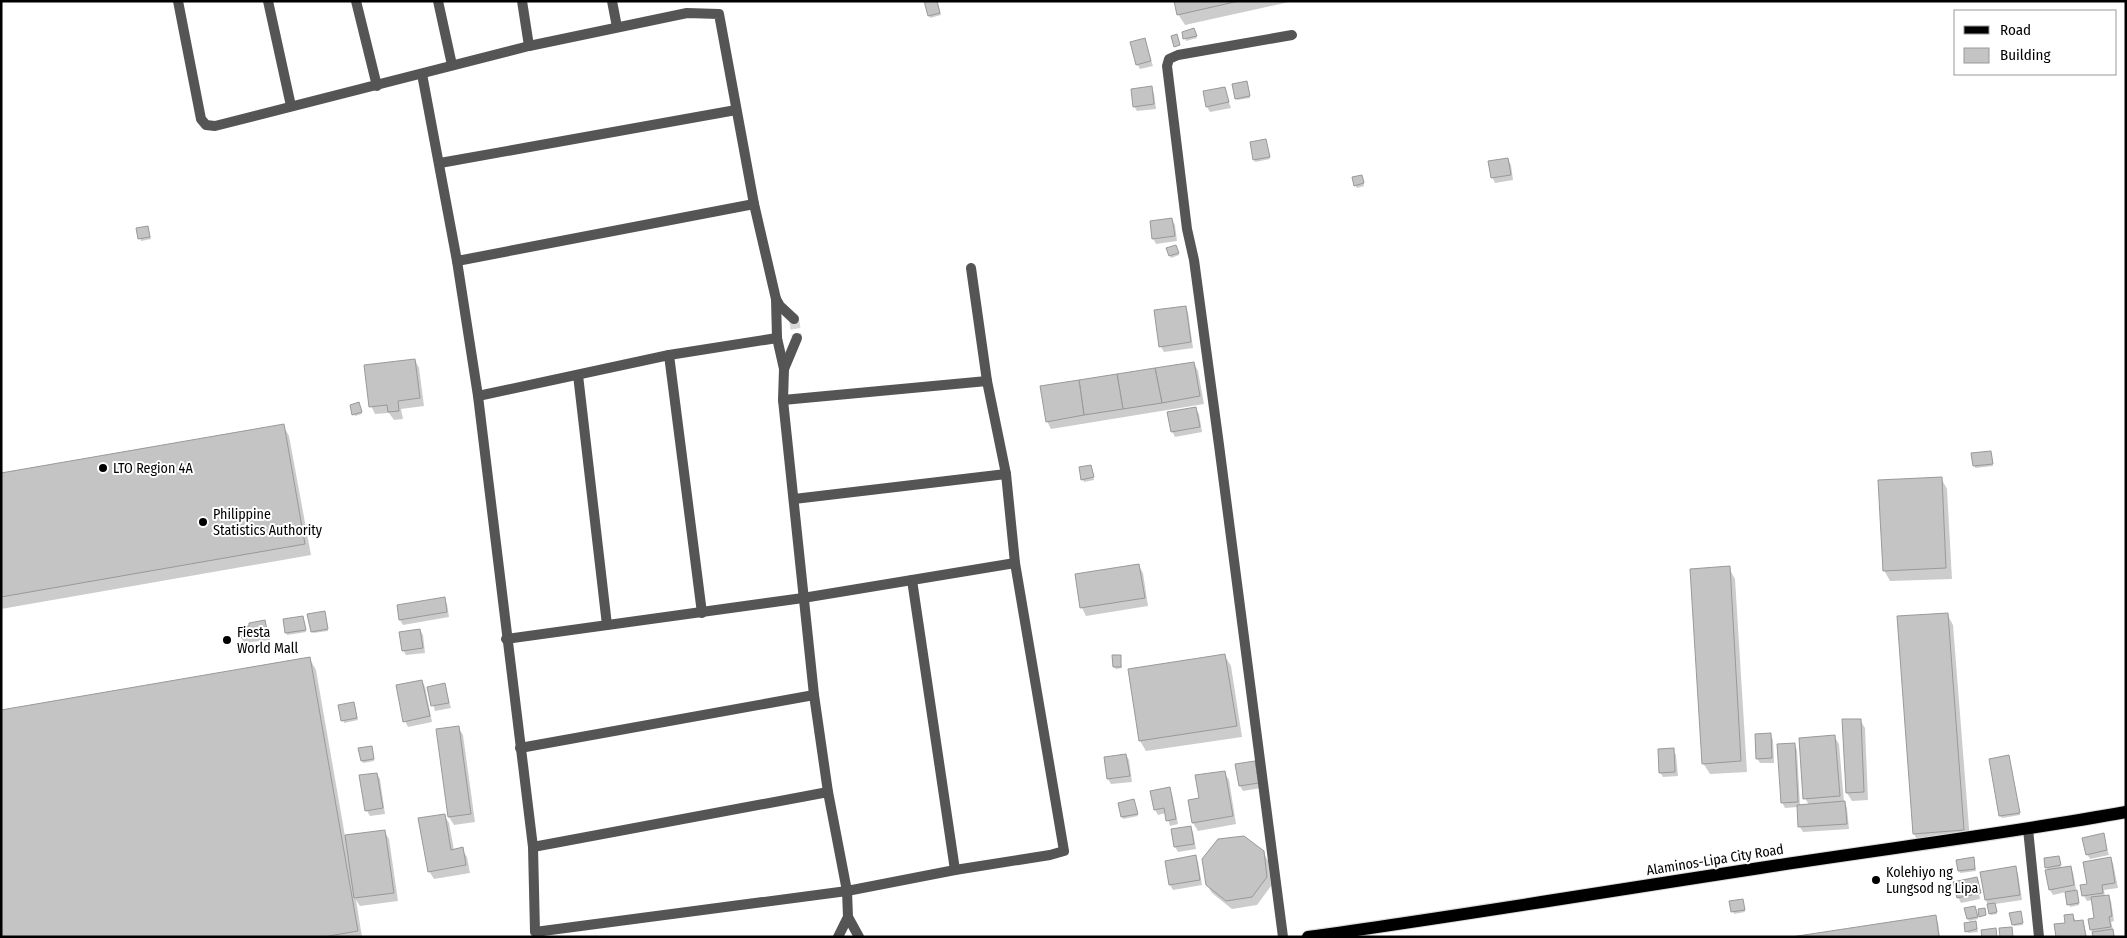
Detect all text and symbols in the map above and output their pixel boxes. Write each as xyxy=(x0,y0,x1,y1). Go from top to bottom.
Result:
legend xyxy=(1954,10,2117,75)
text: Road xyxy=(2000,21,2031,39)
text: Building xyxy=(2000,46,2051,64)
place label: LTO Region 4A xyxy=(113,460,193,477)
marker: LTO Region 4A xyxy=(97,462,109,474)
place label: Philippine Statistics Authority xyxy=(213,506,323,539)
marker: Philippine Statistics Authority xyxy=(197,516,209,528)
place label: Fiesta World Mall xyxy=(237,624,298,657)
marker: Fiesta World Mall xyxy=(221,634,233,646)
street label: Alaminos-Lipa City Road xyxy=(1645,841,1785,879)
place label: Kolehiyo ng Lungsod ng Lipa xyxy=(1886,864,1979,897)
marker: Kolehiyo ng Lungsod ng Lipa xyxy=(1870,874,1882,886)

